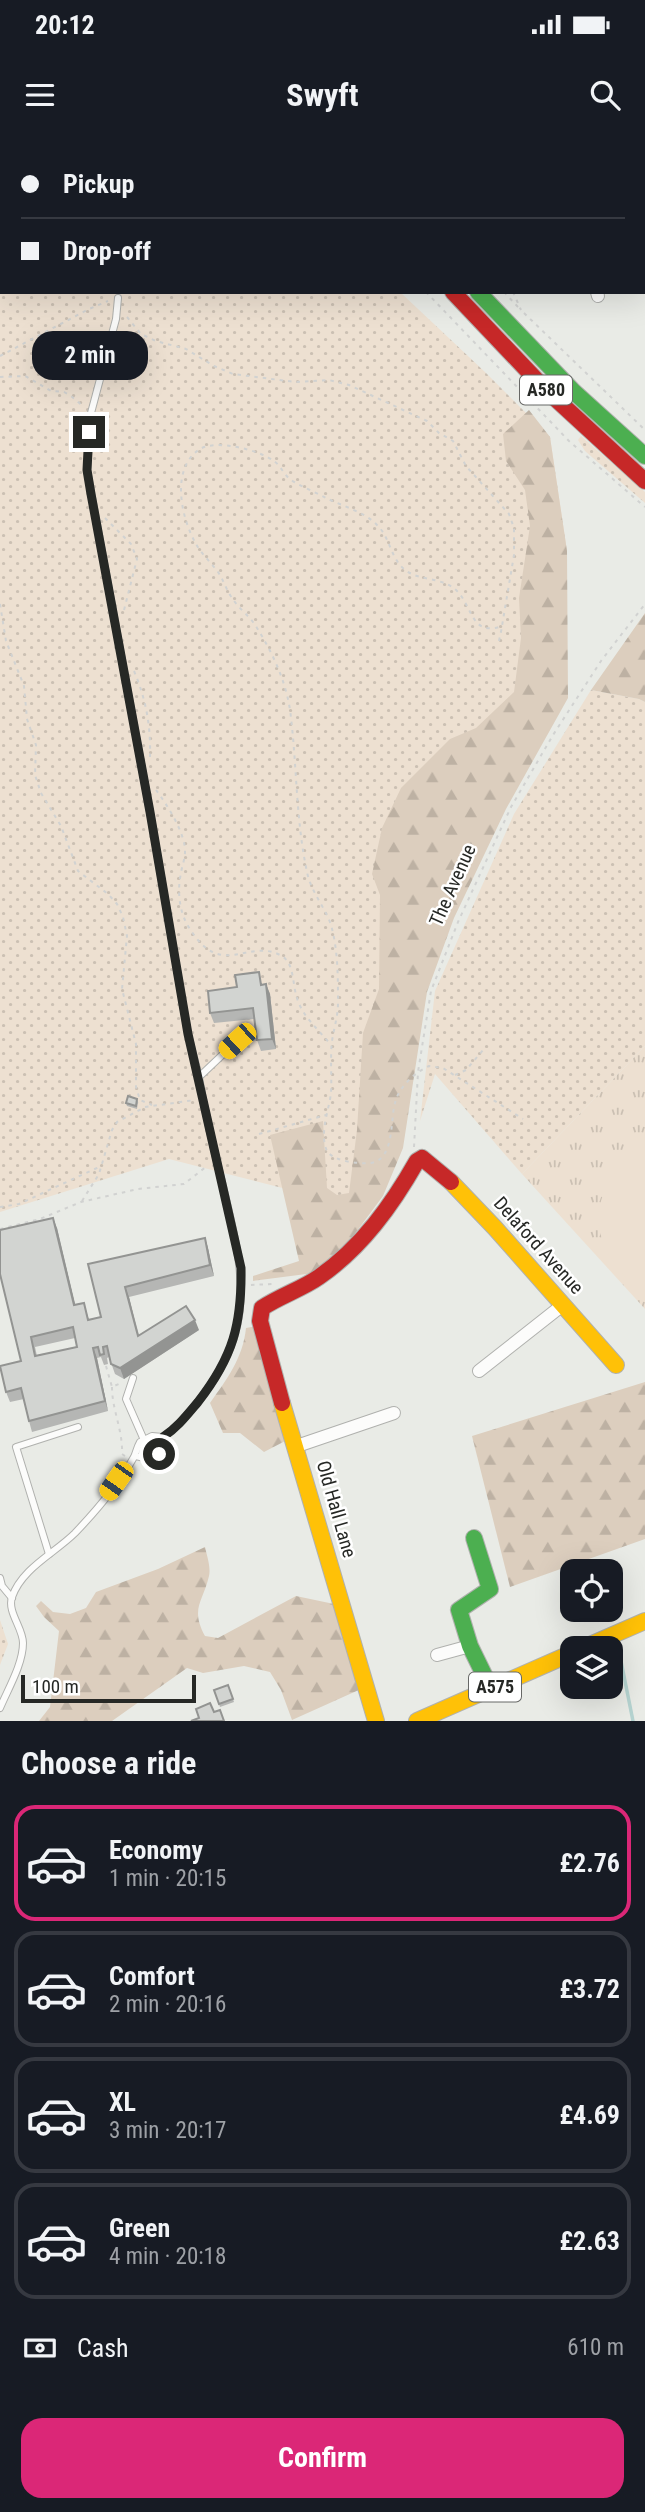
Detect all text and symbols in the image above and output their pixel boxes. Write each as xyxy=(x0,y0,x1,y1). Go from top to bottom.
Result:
text: 20:12 xyxy=(35,10,95,40)
icon: menu xyxy=(21,76,59,114)
text: Swyft xyxy=(286,76,359,114)
icon: search xyxy=(586,76,624,114)
text: Pickup xyxy=(63,169,134,199)
text: Drop-off xyxy=(63,236,151,266)
callout: 2 min xyxy=(31,330,147,380)
text: 2 min xyxy=(64,342,116,369)
road number: A580 xyxy=(520,376,572,404)
route end xyxy=(73,416,105,448)
street label: The Avenue xyxy=(424,841,481,930)
car xyxy=(215,1019,260,1063)
street label: Delaford Avenue xyxy=(489,1192,588,1299)
route start xyxy=(143,1438,175,1470)
car xyxy=(96,1458,137,1504)
street label: Old Hall Lane xyxy=(312,1458,361,1560)
map controls xyxy=(560,1559,623,1699)
button: locate xyxy=(560,1559,623,1622)
button: layers xyxy=(560,1636,623,1699)
scale bar xyxy=(21,1672,196,1704)
road number: A575 xyxy=(469,1672,521,1702)
text: 100 m xyxy=(32,1675,79,1698)
text: Choose a ride xyxy=(21,1744,196,1782)
icon: car xyxy=(25,1832,88,1895)
text: Economy xyxy=(109,1835,203,1865)
text: £2.76 xyxy=(559,1848,620,1878)
text: 1 min · 20:15 xyxy=(109,1865,226,1892)
icon: car xyxy=(25,1958,88,2021)
text: Comfort xyxy=(109,1961,195,1991)
text: £3.72 xyxy=(559,1974,620,2004)
text: 2 min · 20:16 xyxy=(109,1991,226,2018)
icon: car xyxy=(25,2084,88,2147)
text: XL xyxy=(109,2087,136,2117)
text: £4.69 xyxy=(559,2100,620,2130)
text: 3 min · 20:17 xyxy=(109,2117,226,2144)
icon: car xyxy=(25,2210,88,2273)
text: Green xyxy=(109,2213,170,2243)
text: £2.63 xyxy=(559,2226,620,2256)
text: 4 min · 20:18 xyxy=(109,2243,226,2270)
icon: cash xyxy=(21,2329,59,2367)
text: Cash xyxy=(77,2333,129,2363)
text: 610 m xyxy=(567,2334,624,2361)
button: Confirm xyxy=(21,2418,624,2498)

